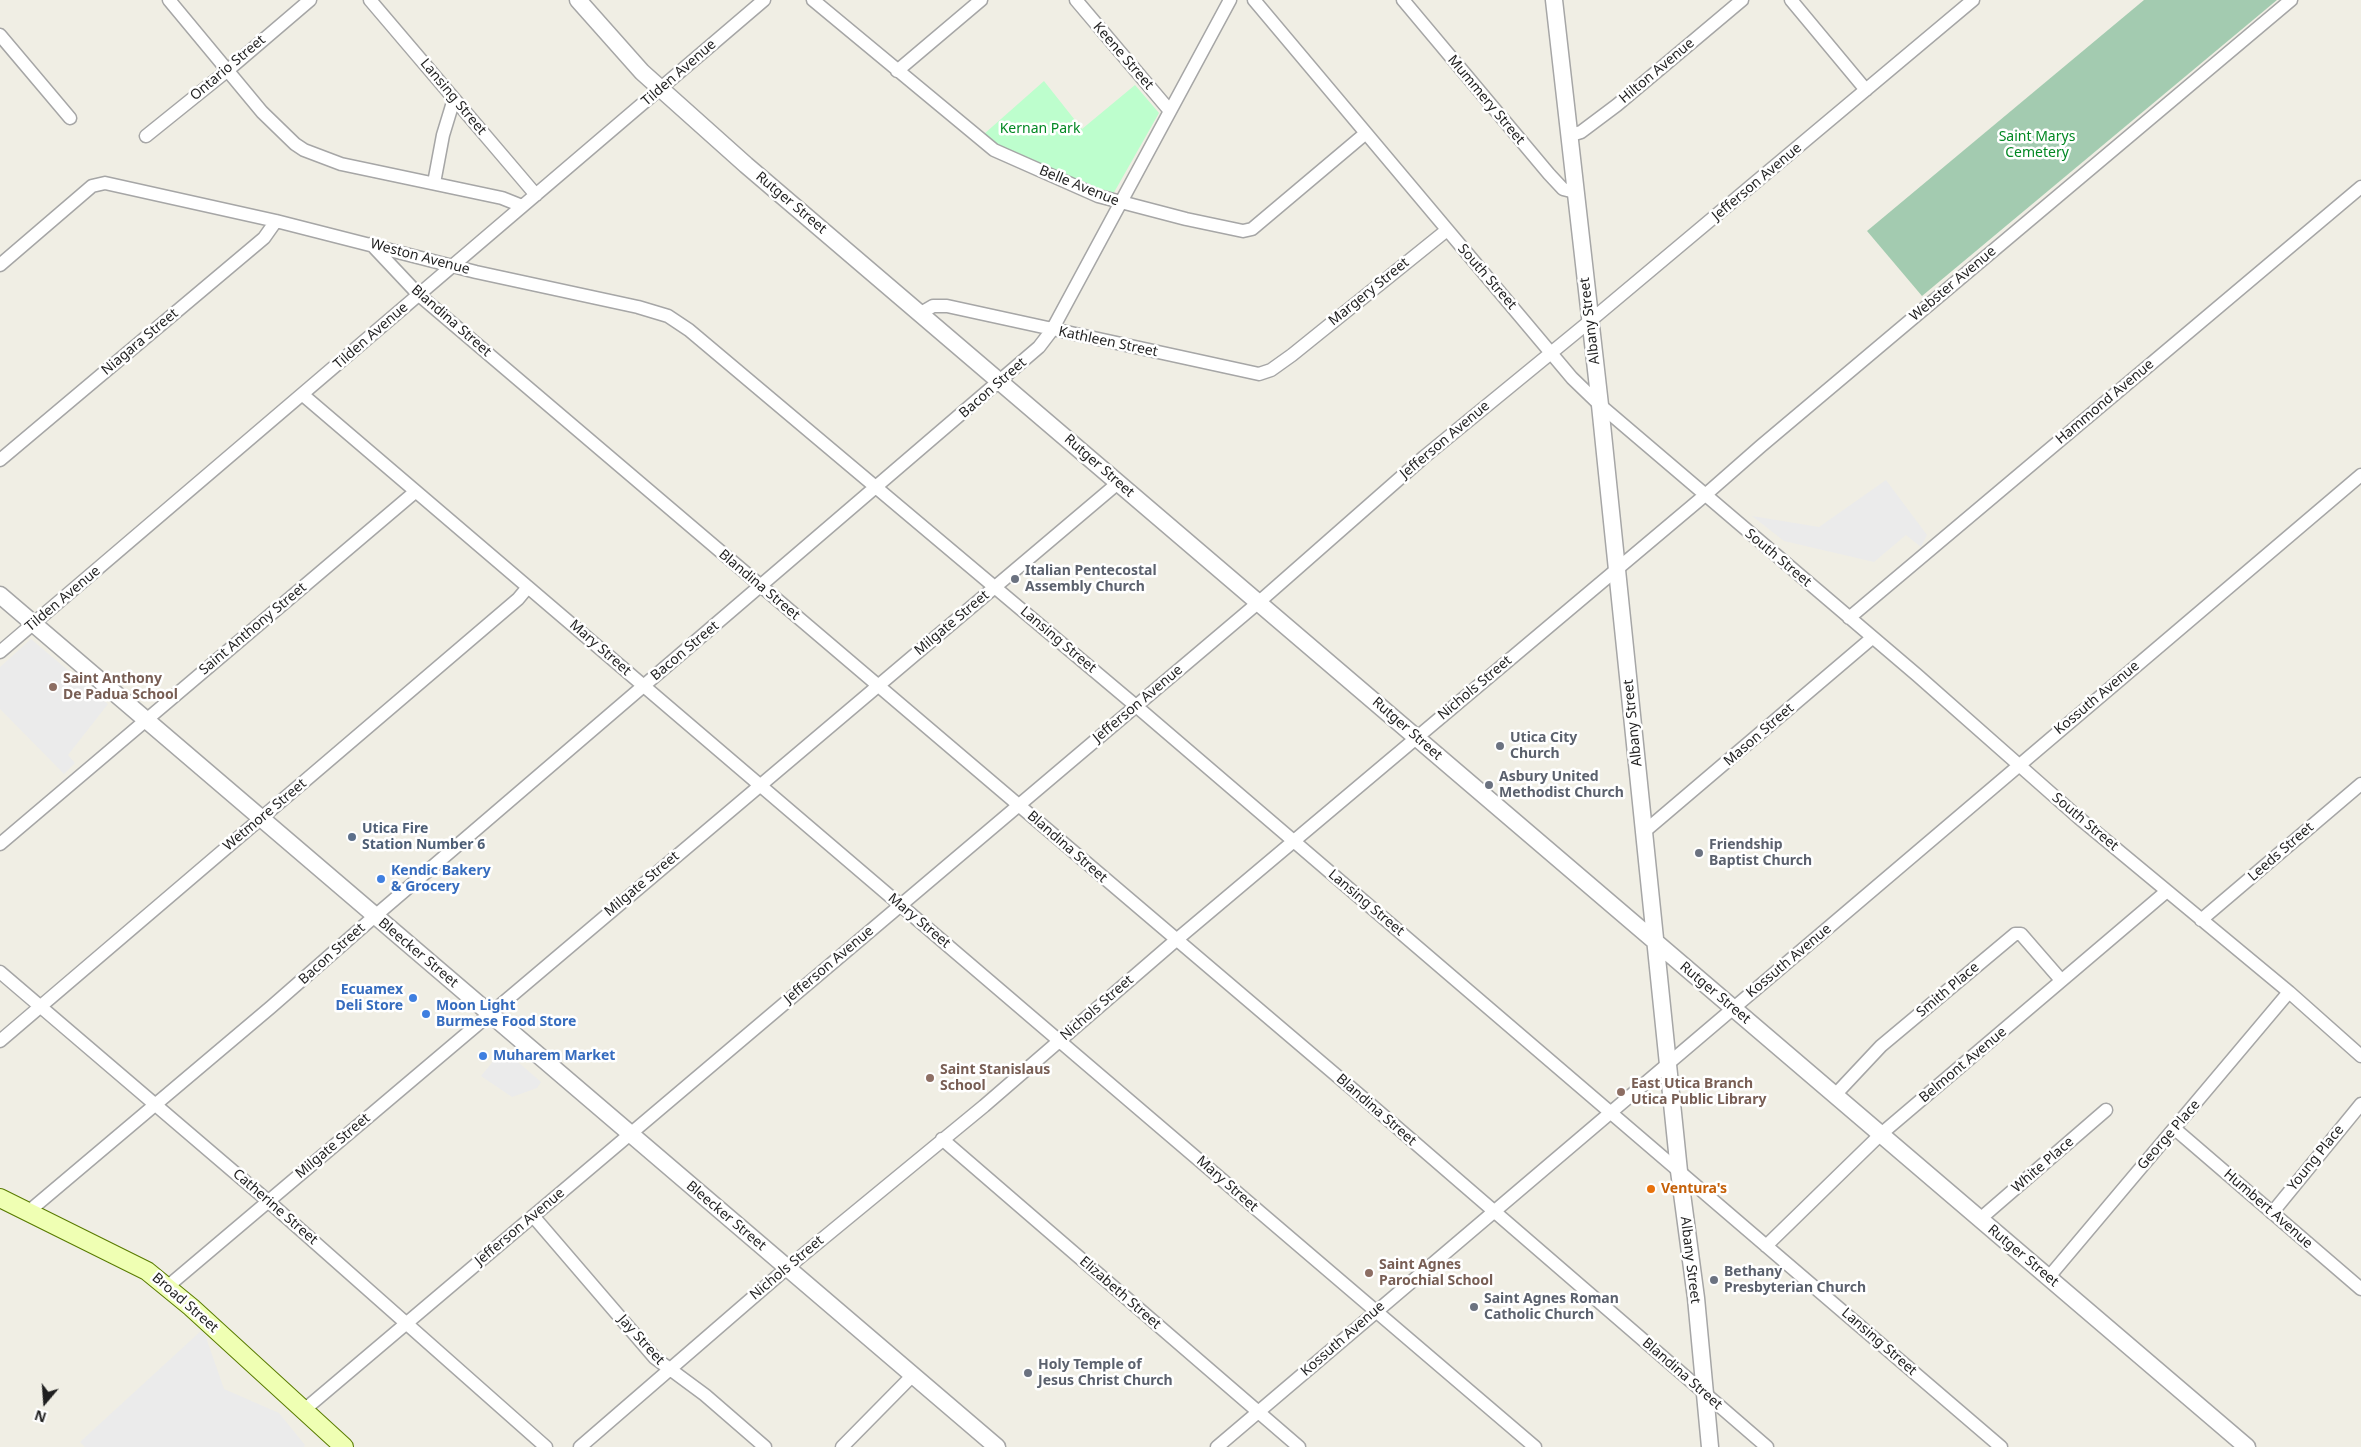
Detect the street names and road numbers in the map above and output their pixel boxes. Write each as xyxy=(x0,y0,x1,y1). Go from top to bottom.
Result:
street label: Keene Street xyxy=(1089,19,1157,93)
street label: Ontario Street xyxy=(187,32,269,104)
street label: Hilton Avenue xyxy=(1616,35,1698,107)
street label: Tilden Avenue xyxy=(638,36,720,110)
street label: Mummery Street xyxy=(1444,52,1528,148)
street label: Lansing Street xyxy=(416,56,490,138)
street label: Jefferson Avenue xyxy=(1709,140,1805,224)
street label: Belle Avenue xyxy=(1036,162,1122,210)
street label: Rutger Street xyxy=(752,168,830,238)
street label: Weston Avenue xyxy=(368,236,472,278)
street label: South Street xyxy=(1454,241,1520,313)
street label: Webster Avenue xyxy=(1906,243,2000,325)
street label: Margery Street xyxy=(1325,255,1413,329)
street label: Albany Street xyxy=(1576,277,1604,365)
street label: Blandina Street xyxy=(407,282,495,360)
street label: Tilden Avenue xyxy=(330,299,412,373)
street label: Niagara Street xyxy=(98,305,182,379)
street label: Kathleen Street xyxy=(1057,323,1159,361)
street label: Bacon Street xyxy=(956,354,1030,422)
street label: Hammond Avenue xyxy=(2053,356,2157,448)
street label: Jefferson Avenue xyxy=(1397,398,1493,482)
street label: Rutger Street xyxy=(1060,431,1138,501)
street label: South Street xyxy=(1741,525,1815,591)
street label: Blandina Street xyxy=(715,546,803,624)
street label: Tilden Avenue xyxy=(22,563,104,635)
street label: Saint Anthony Street xyxy=(196,579,310,679)
street label: Milgate Street xyxy=(911,587,993,659)
street label: Lansing Street xyxy=(1017,603,1099,677)
street label: Mary Street xyxy=(566,617,634,679)
street label: Bacon Street xyxy=(648,618,722,684)
street label: Nichols Street xyxy=(1435,652,1515,724)
street label: Kossuth Avenue xyxy=(2051,658,2143,738)
street label: Jefferson Avenue xyxy=(1090,662,1186,746)
street label: Albany Street xyxy=(1620,679,1646,767)
street label: Rutger Street xyxy=(1368,694,1446,764)
street label: Mason Street xyxy=(1721,700,1797,770)
street label: Wetmore Street xyxy=(220,775,310,855)
street label: South Street xyxy=(2048,789,2122,855)
street label: Blandina Street xyxy=(1023,808,1111,886)
street label: Leeds Street xyxy=(2245,819,2317,885)
street label: Milgate Street xyxy=(601,848,683,920)
street label: Lansing Street xyxy=(1325,866,1407,940)
street label: Mary Street xyxy=(884,890,954,952)
street label: Bleecker Street xyxy=(375,915,461,991)
street label: Bacon Street xyxy=(295,920,369,988)
street label: Kossuth Avenue xyxy=(1743,921,1835,1001)
street label: Jefferson Avenue xyxy=(781,923,877,1007)
street label: Rutger Street xyxy=(1676,958,1754,1028)
street label: Smith Place xyxy=(1913,959,1983,1021)
street label: Nichols Street xyxy=(1057,972,1137,1044)
street label: Belmont Avenue xyxy=(1916,1024,2010,1106)
street label: Blandina Street xyxy=(1332,1071,1420,1149)
street label: George Place xyxy=(2134,1097,2204,1173)
street label: Milgate Street xyxy=(292,1110,374,1182)
street label: Young Place xyxy=(2284,1122,2348,1194)
street label: White Place xyxy=(2009,1134,2077,1196)
street label: Mary Street xyxy=(1193,1153,1261,1215)
street label: Catherine Street xyxy=(229,1166,321,1248)
street label: Humbert Avenue xyxy=(2220,1166,2316,1252)
street label: Bleecker Street xyxy=(683,1178,769,1254)
street label: Jefferson Avenue xyxy=(472,1185,568,1269)
street label: Albany Street xyxy=(1676,1216,1704,1304)
street label: Rutger Street xyxy=(1984,1221,2062,1291)
street label: Nichols Street xyxy=(747,1232,827,1304)
street label: Elizabeth Street xyxy=(1076,1253,1164,1333)
street label: Broad Street xyxy=(148,1270,222,1336)
street label: Kossuth Avenue xyxy=(1298,1298,1388,1380)
street label: Lansing Street xyxy=(1838,1305,1920,1379)
street label: Jay Street xyxy=(614,1312,668,1368)
street label: Blandina Street xyxy=(1638,1335,1726,1413)

